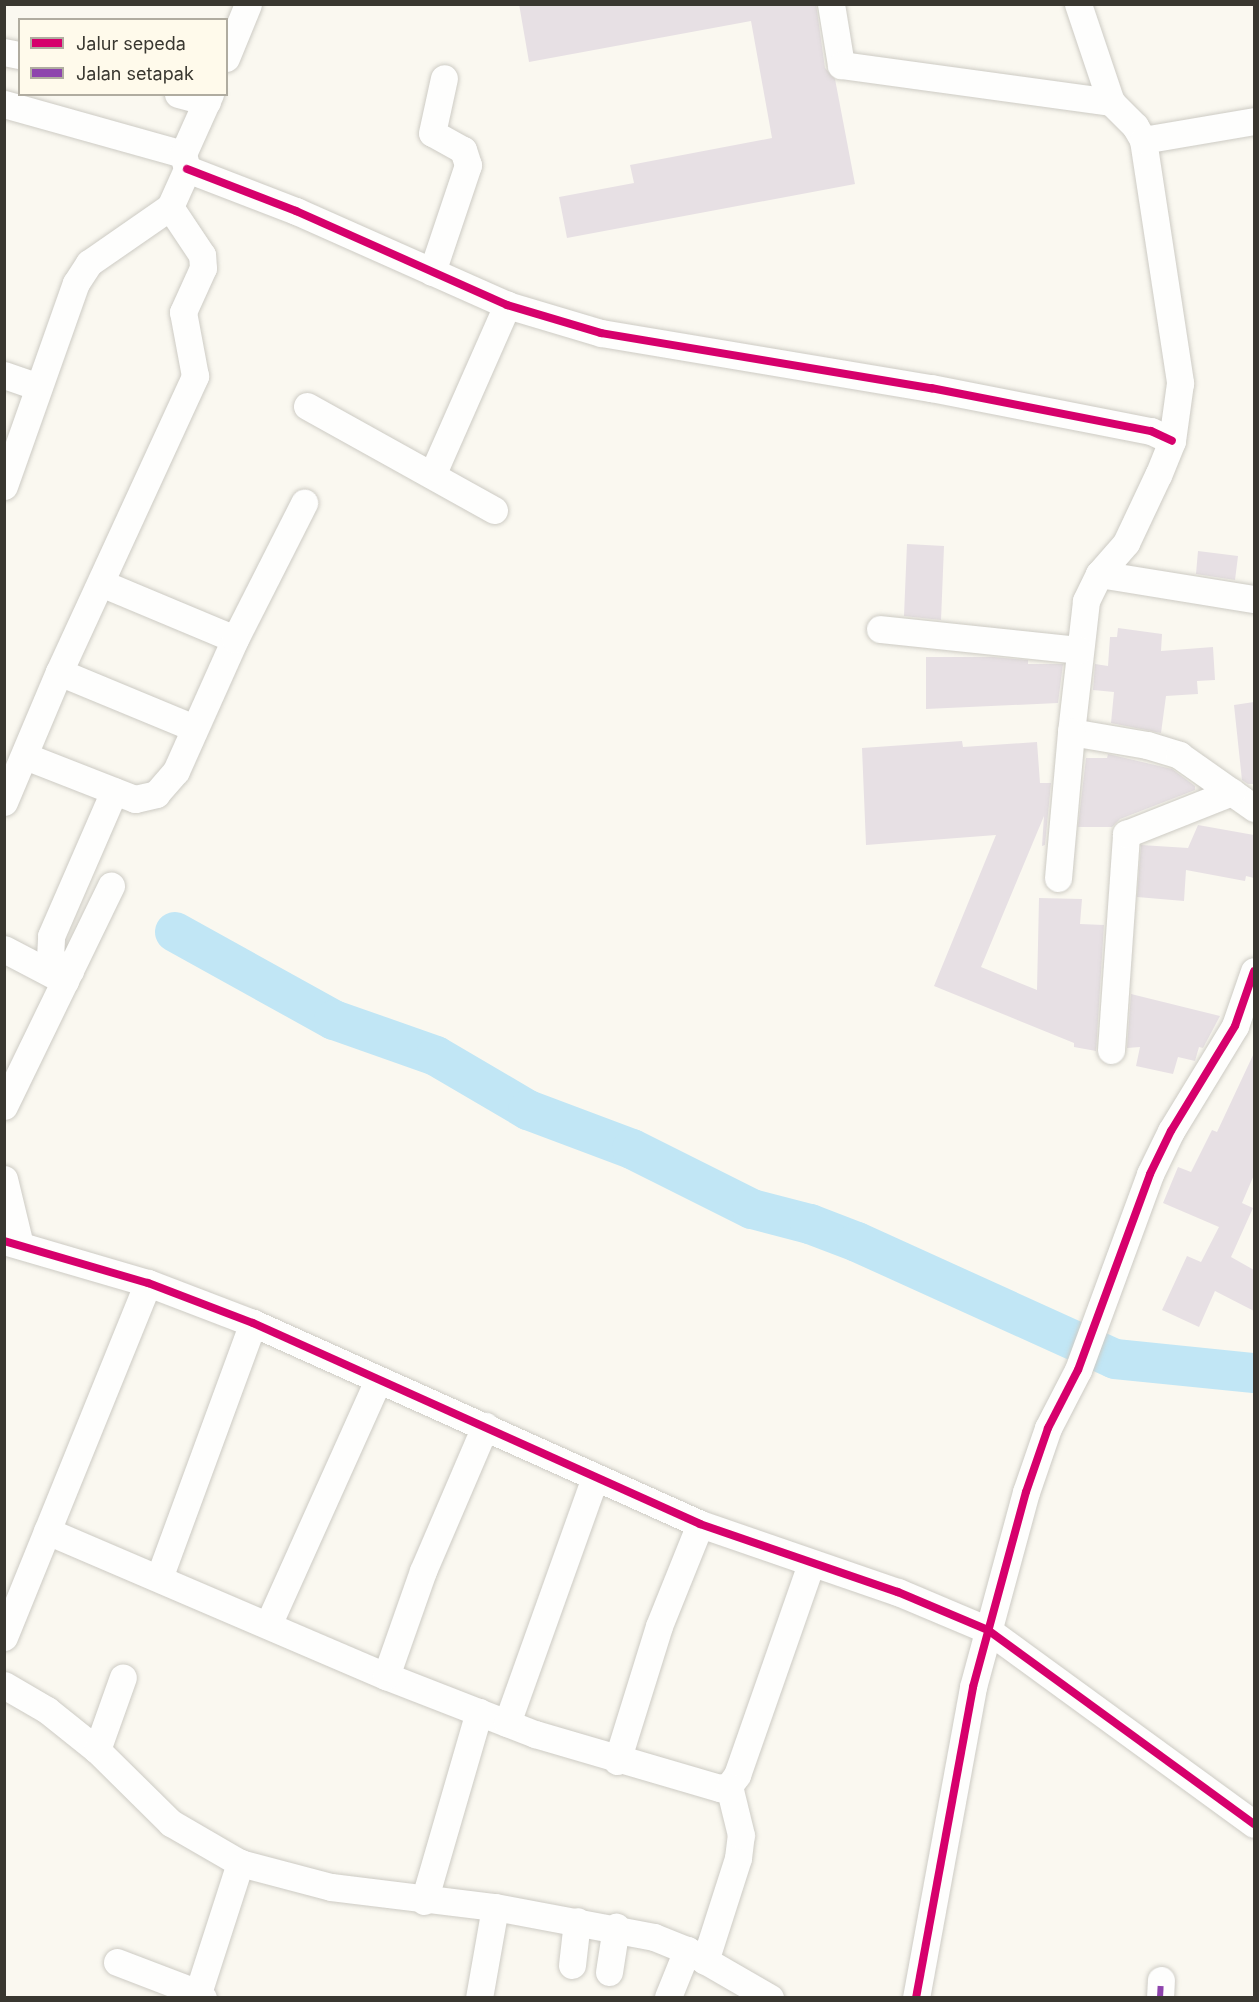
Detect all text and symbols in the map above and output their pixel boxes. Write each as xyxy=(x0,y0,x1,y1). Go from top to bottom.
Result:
legend xyxy=(18,18,228,96)
text: Jalur sepeda xyxy=(76,33,186,54)
text: Jalan setapak xyxy=(76,63,194,84)

